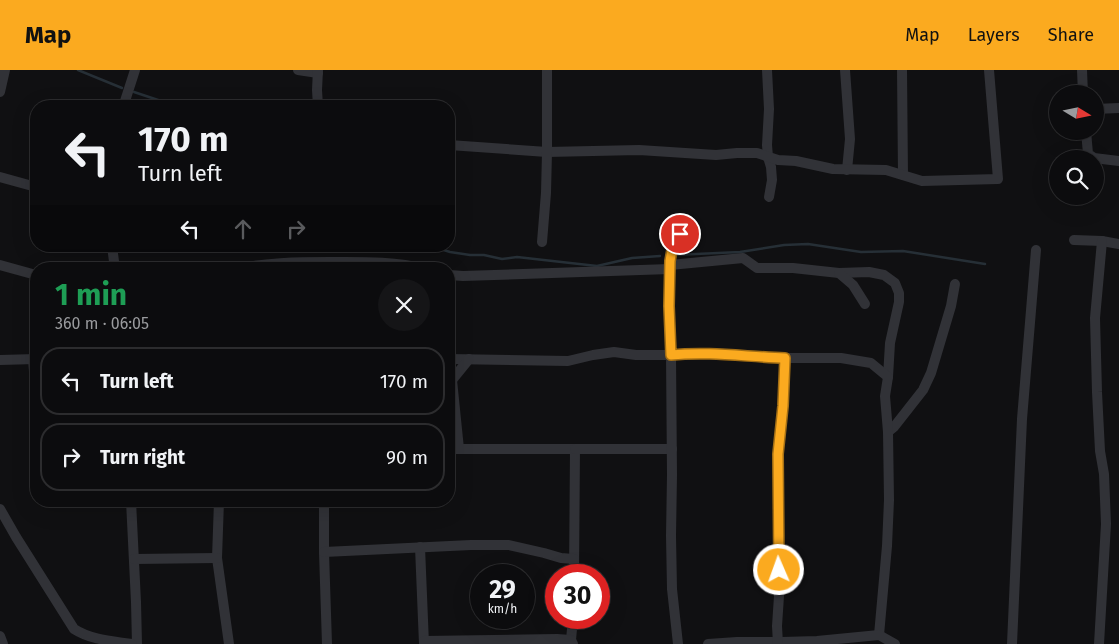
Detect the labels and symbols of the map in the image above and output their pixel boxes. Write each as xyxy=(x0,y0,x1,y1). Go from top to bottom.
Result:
north arrow xyxy=(1049,85,1104,140)
pin xyxy=(659,213,701,255)
position arrow xyxy=(752,543,804,595)
speed limit sign: 30 xyxy=(545,564,610,629)

